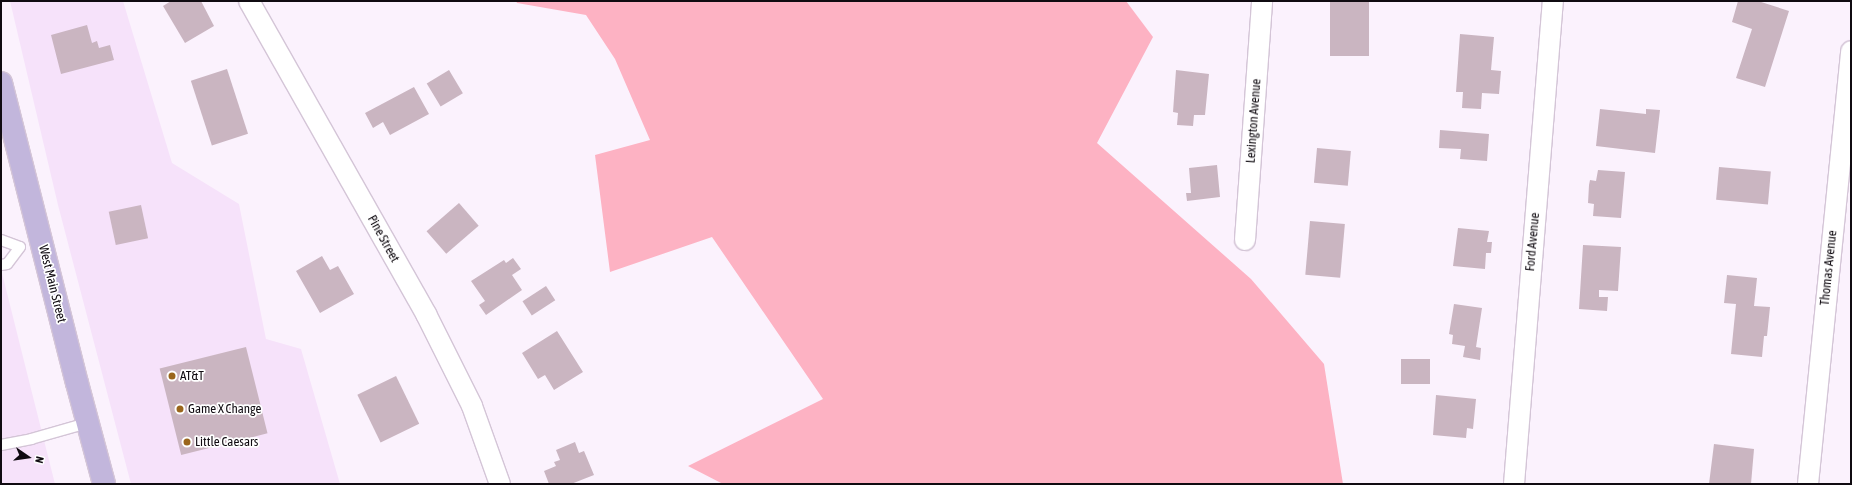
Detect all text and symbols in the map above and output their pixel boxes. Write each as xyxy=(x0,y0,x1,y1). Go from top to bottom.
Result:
street label: Lexington Avenue xyxy=(1243,78,1265,164)
street label: Ford Avenue xyxy=(1523,212,1543,272)
street label: Pine Street xyxy=(364,213,402,265)
street label: Thomas Avenue xyxy=(1817,230,1841,306)
street label: West Main Street xyxy=(35,244,69,324)
place label: AT&T xyxy=(180,368,204,384)
marker: AT&T xyxy=(167,371,177,381)
place label: Game X Change xyxy=(188,401,261,417)
marker: Game X Change xyxy=(175,404,185,414)
place label: Little Caesars xyxy=(195,434,258,450)
north arrow xyxy=(8,437,48,477)
marker: Little Caesars xyxy=(182,437,192,447)
text: N xyxy=(33,455,46,464)

